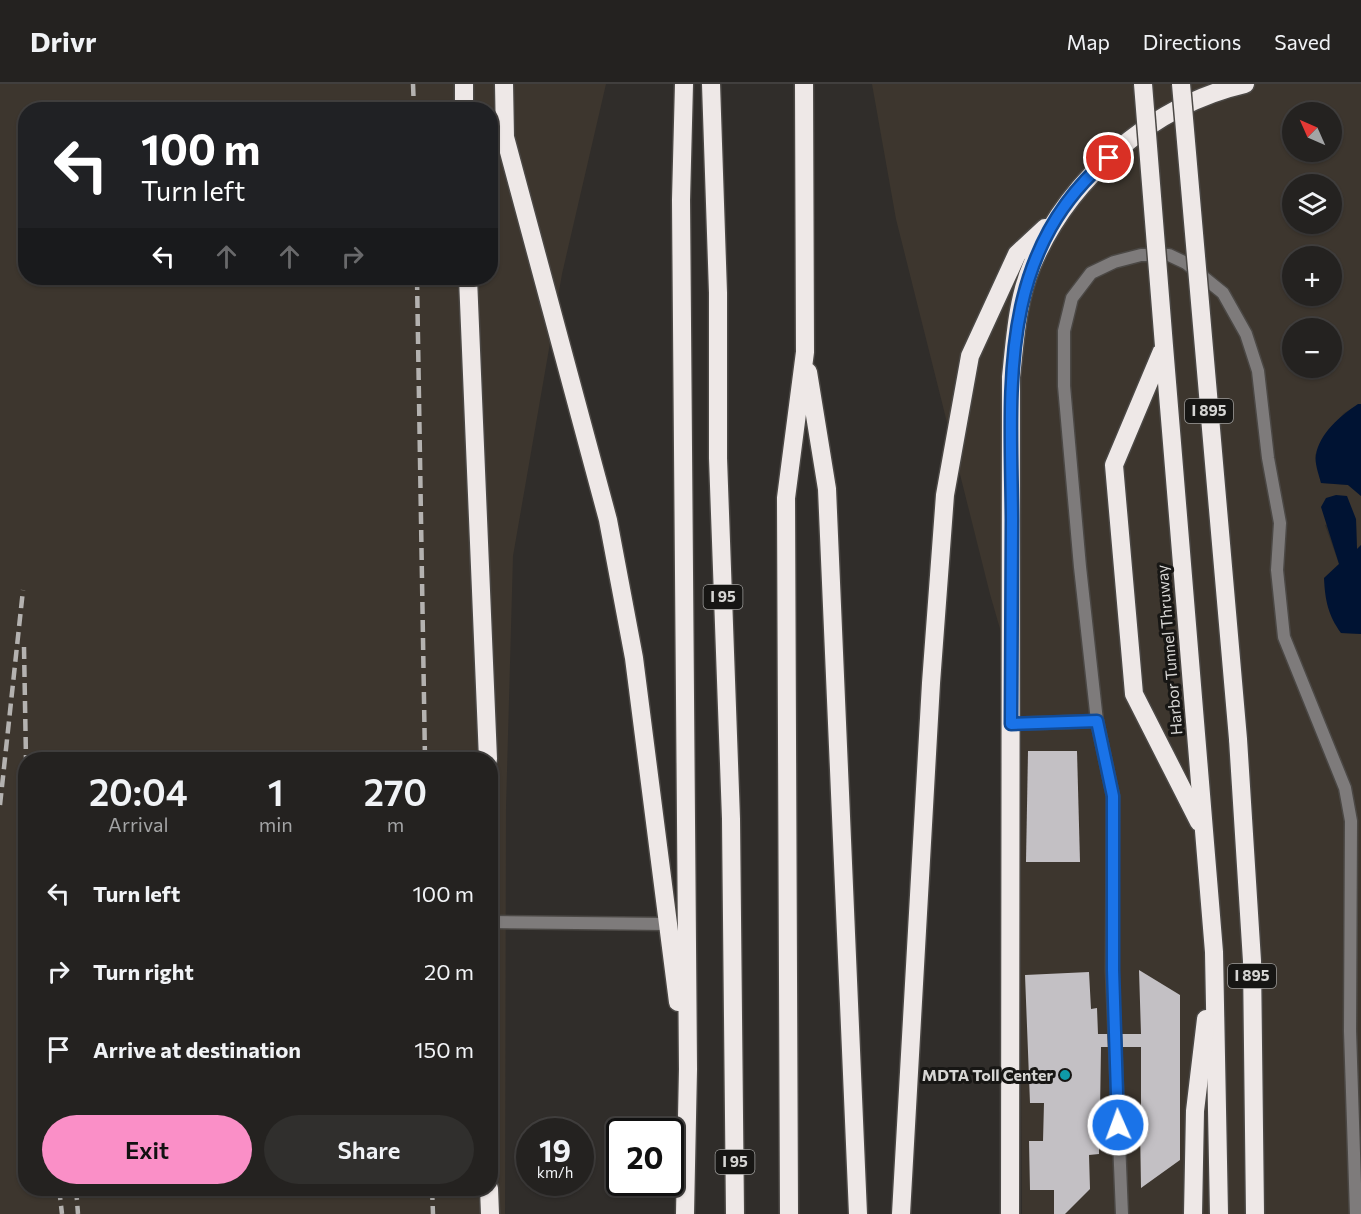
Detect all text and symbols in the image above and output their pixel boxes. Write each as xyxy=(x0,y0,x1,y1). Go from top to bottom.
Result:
text: Drivr xyxy=(30,24,97,58)
text: Map xyxy=(1067,29,1110,54)
text: Directions xyxy=(1143,29,1241,54)
text: Saved xyxy=(1274,29,1331,54)
north arrow xyxy=(1282,102,1342,162)
map controls xyxy=(1282,102,1342,378)
text: 100 m xyxy=(141,122,261,174)
icon: left xyxy=(42,126,120,204)
pin xyxy=(1083,132,1134,183)
icon: arrive xyxy=(1092,141,1125,174)
text: Turn left xyxy=(141,174,245,207)
button: layers xyxy=(1282,174,1342,234)
icon: left xyxy=(147,240,180,273)
icon: ahead xyxy=(210,240,243,273)
icon: ahead xyxy=(273,240,306,273)
icon: right xyxy=(336,240,369,273)
button: + xyxy=(1282,246,1342,306)
button: − xyxy=(1282,318,1342,378)
road number: I 895 xyxy=(1185,399,1233,423)
street label: Harbor Tunnel Thruway xyxy=(1152,564,1185,736)
road number: I 95 xyxy=(704,585,742,609)
text: 20:04 xyxy=(89,769,188,813)
text: 1 xyxy=(268,769,284,813)
text: 270 xyxy=(364,769,427,813)
text: Arrival xyxy=(108,812,169,836)
text: min xyxy=(259,812,293,836)
text: m xyxy=(387,812,404,836)
icon: left xyxy=(42,877,75,910)
text: Turn left xyxy=(93,880,180,907)
text: 100 m xyxy=(412,880,474,907)
icon: right xyxy=(42,955,75,988)
text: Turn right xyxy=(93,958,194,985)
text: 20 m xyxy=(424,958,474,985)
road number: I 895 xyxy=(1228,964,1276,988)
icon: arrive xyxy=(42,1033,75,1066)
text: Arrive at destination xyxy=(93,1036,301,1063)
text: 150 m xyxy=(414,1036,474,1063)
place label: MDTA Toll Center xyxy=(922,1065,1053,1084)
marker: MDTA Toll Center xyxy=(1058,1068,1072,1082)
position arrow xyxy=(1086,1093,1150,1157)
button: Exit xyxy=(42,1115,252,1184)
button: Share xyxy=(264,1115,474,1184)
speed limit sign: 20 xyxy=(606,1118,684,1196)
text: 19 xyxy=(539,1131,571,1168)
road number: I 95 xyxy=(716,1150,754,1174)
text: km/h xyxy=(537,1163,573,1181)

